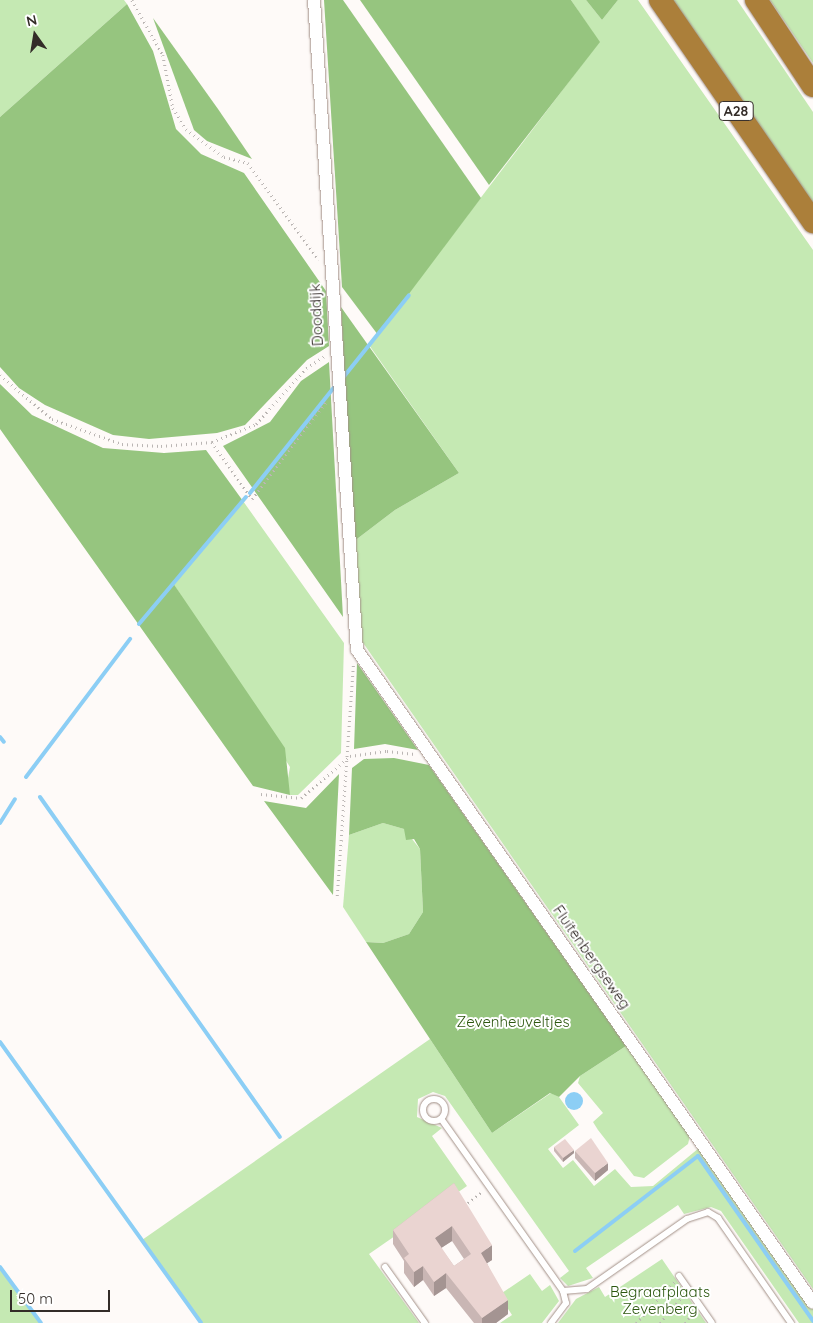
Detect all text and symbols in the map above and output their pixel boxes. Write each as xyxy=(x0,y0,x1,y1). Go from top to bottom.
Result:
north arrow xyxy=(10,10,60,60)
text: N xyxy=(25,10,39,30)
road number: A28 xyxy=(718,100,754,122)
street label: Dooddijk xyxy=(305,283,327,347)
street label: Fluitenbergseweg xyxy=(549,902,635,1012)
park label: Zevenheuveltjes xyxy=(457,1013,569,1031)
scale bar xyxy=(12,1280,112,1312)
park label: Begraafplaats Zevenberg xyxy=(610,1282,710,1317)
text: 50 m xyxy=(18,1289,53,1308)

